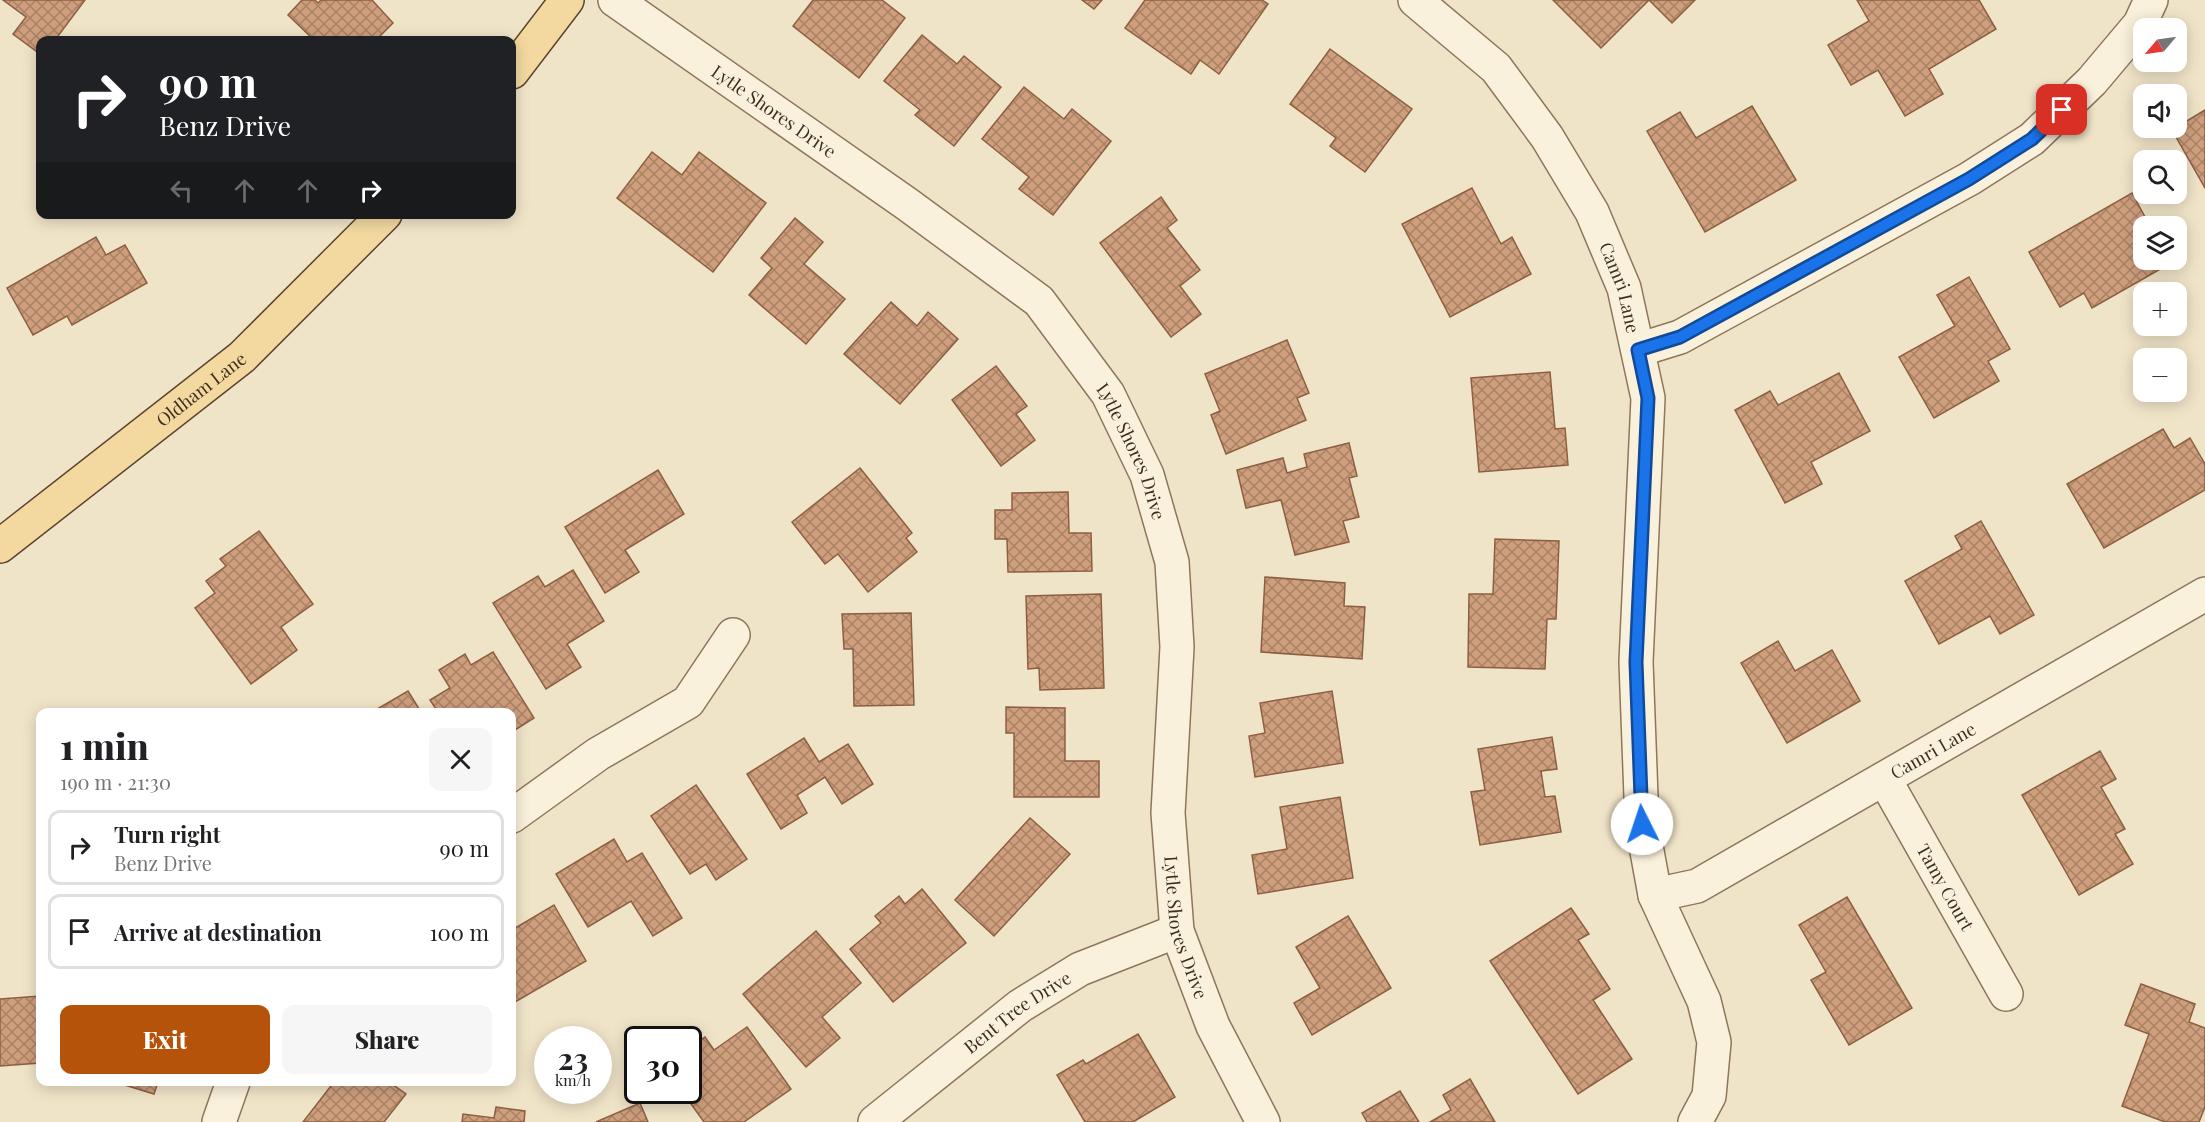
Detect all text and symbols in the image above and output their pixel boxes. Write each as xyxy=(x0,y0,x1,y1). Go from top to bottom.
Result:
north arrow xyxy=(2133,18,2187,72)
map controls xyxy=(2133,18,2187,402)
text: 90 m xyxy=(159,53,257,109)
street label: Lytle Shores Drive xyxy=(707,59,841,163)
icon: right xyxy=(60,60,138,138)
pin xyxy=(2036,84,2087,135)
button: sound xyxy=(2133,84,2187,138)
icon: arrive xyxy=(2045,93,2078,126)
text: Benz Drive xyxy=(159,107,291,143)
button: search xyxy=(2133,150,2187,204)
icon: left xyxy=(165,174,198,207)
icon: ahead xyxy=(228,174,261,207)
icon: ahead xyxy=(291,174,324,207)
icon: right xyxy=(354,174,387,207)
button: layers xyxy=(2133,216,2187,270)
street label: Camri Lane xyxy=(1594,238,1645,335)
button: + xyxy=(2133,282,2187,336)
street label: Oldham Lane xyxy=(151,346,251,432)
button: − xyxy=(2133,348,2187,402)
street label: Lytle Shores Drive xyxy=(1092,378,1171,522)
street label: Camri Lane xyxy=(1886,716,1980,784)
text: 1 min xyxy=(60,721,149,769)
button: close xyxy=(429,728,492,791)
text: 190 m · 21:30 xyxy=(60,768,171,795)
position arrow xyxy=(1610,792,1674,856)
text: Turn right xyxy=(114,819,220,849)
icon: right xyxy=(63,831,96,864)
text: 90 m xyxy=(440,833,489,863)
street label: Tamy Court xyxy=(1911,839,1980,935)
text: Benz Drive xyxy=(114,849,212,876)
street label: Lytle Shores Drive xyxy=(1159,855,1214,1002)
icon: arrive xyxy=(63,915,96,948)
text: Arrive at destination xyxy=(114,917,322,947)
text: 100 m xyxy=(429,917,489,947)
street label: Bent Tree Drive xyxy=(959,965,1075,1059)
button: Exit xyxy=(60,1005,270,1074)
button: Share xyxy=(282,1005,492,1074)
speed limit sign: 30 xyxy=(624,1026,702,1104)
text: 23 xyxy=(558,1038,588,1078)
text: km/h xyxy=(555,1070,591,1090)

